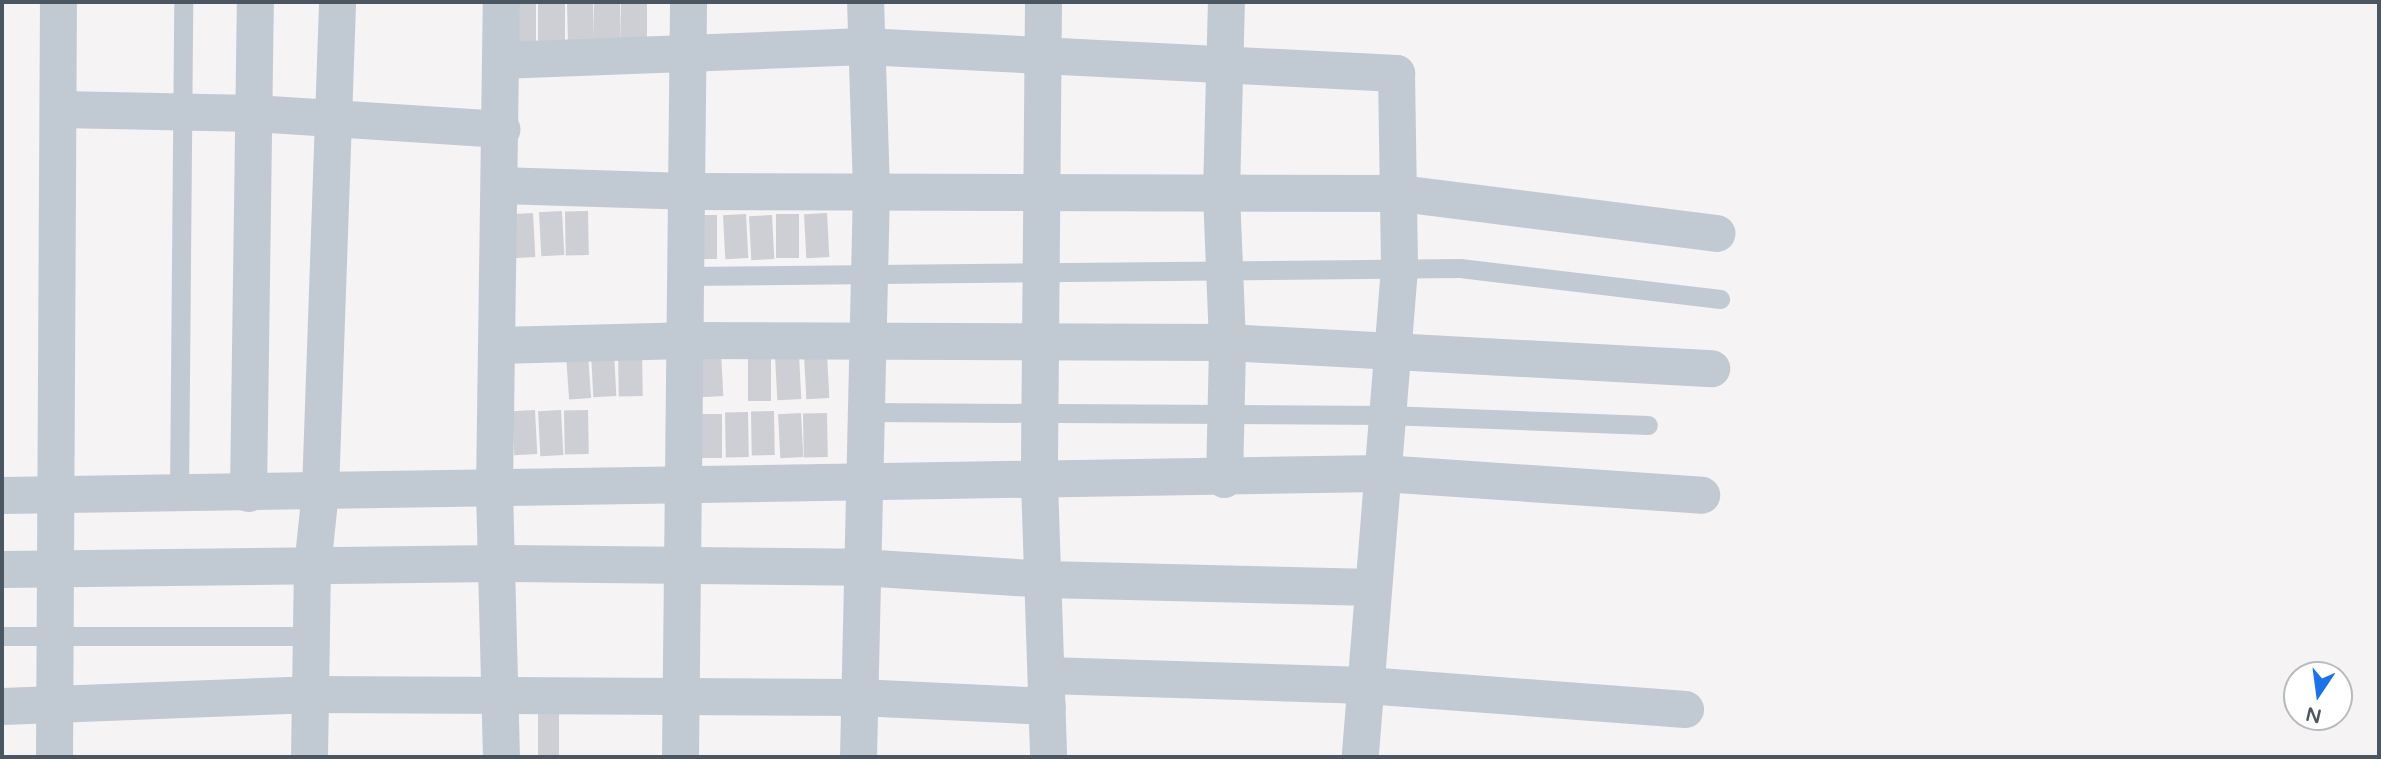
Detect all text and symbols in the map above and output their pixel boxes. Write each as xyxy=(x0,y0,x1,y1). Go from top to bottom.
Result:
north arrow xyxy=(2283,661,2353,731)
text: N xyxy=(2304,702,2324,727)

